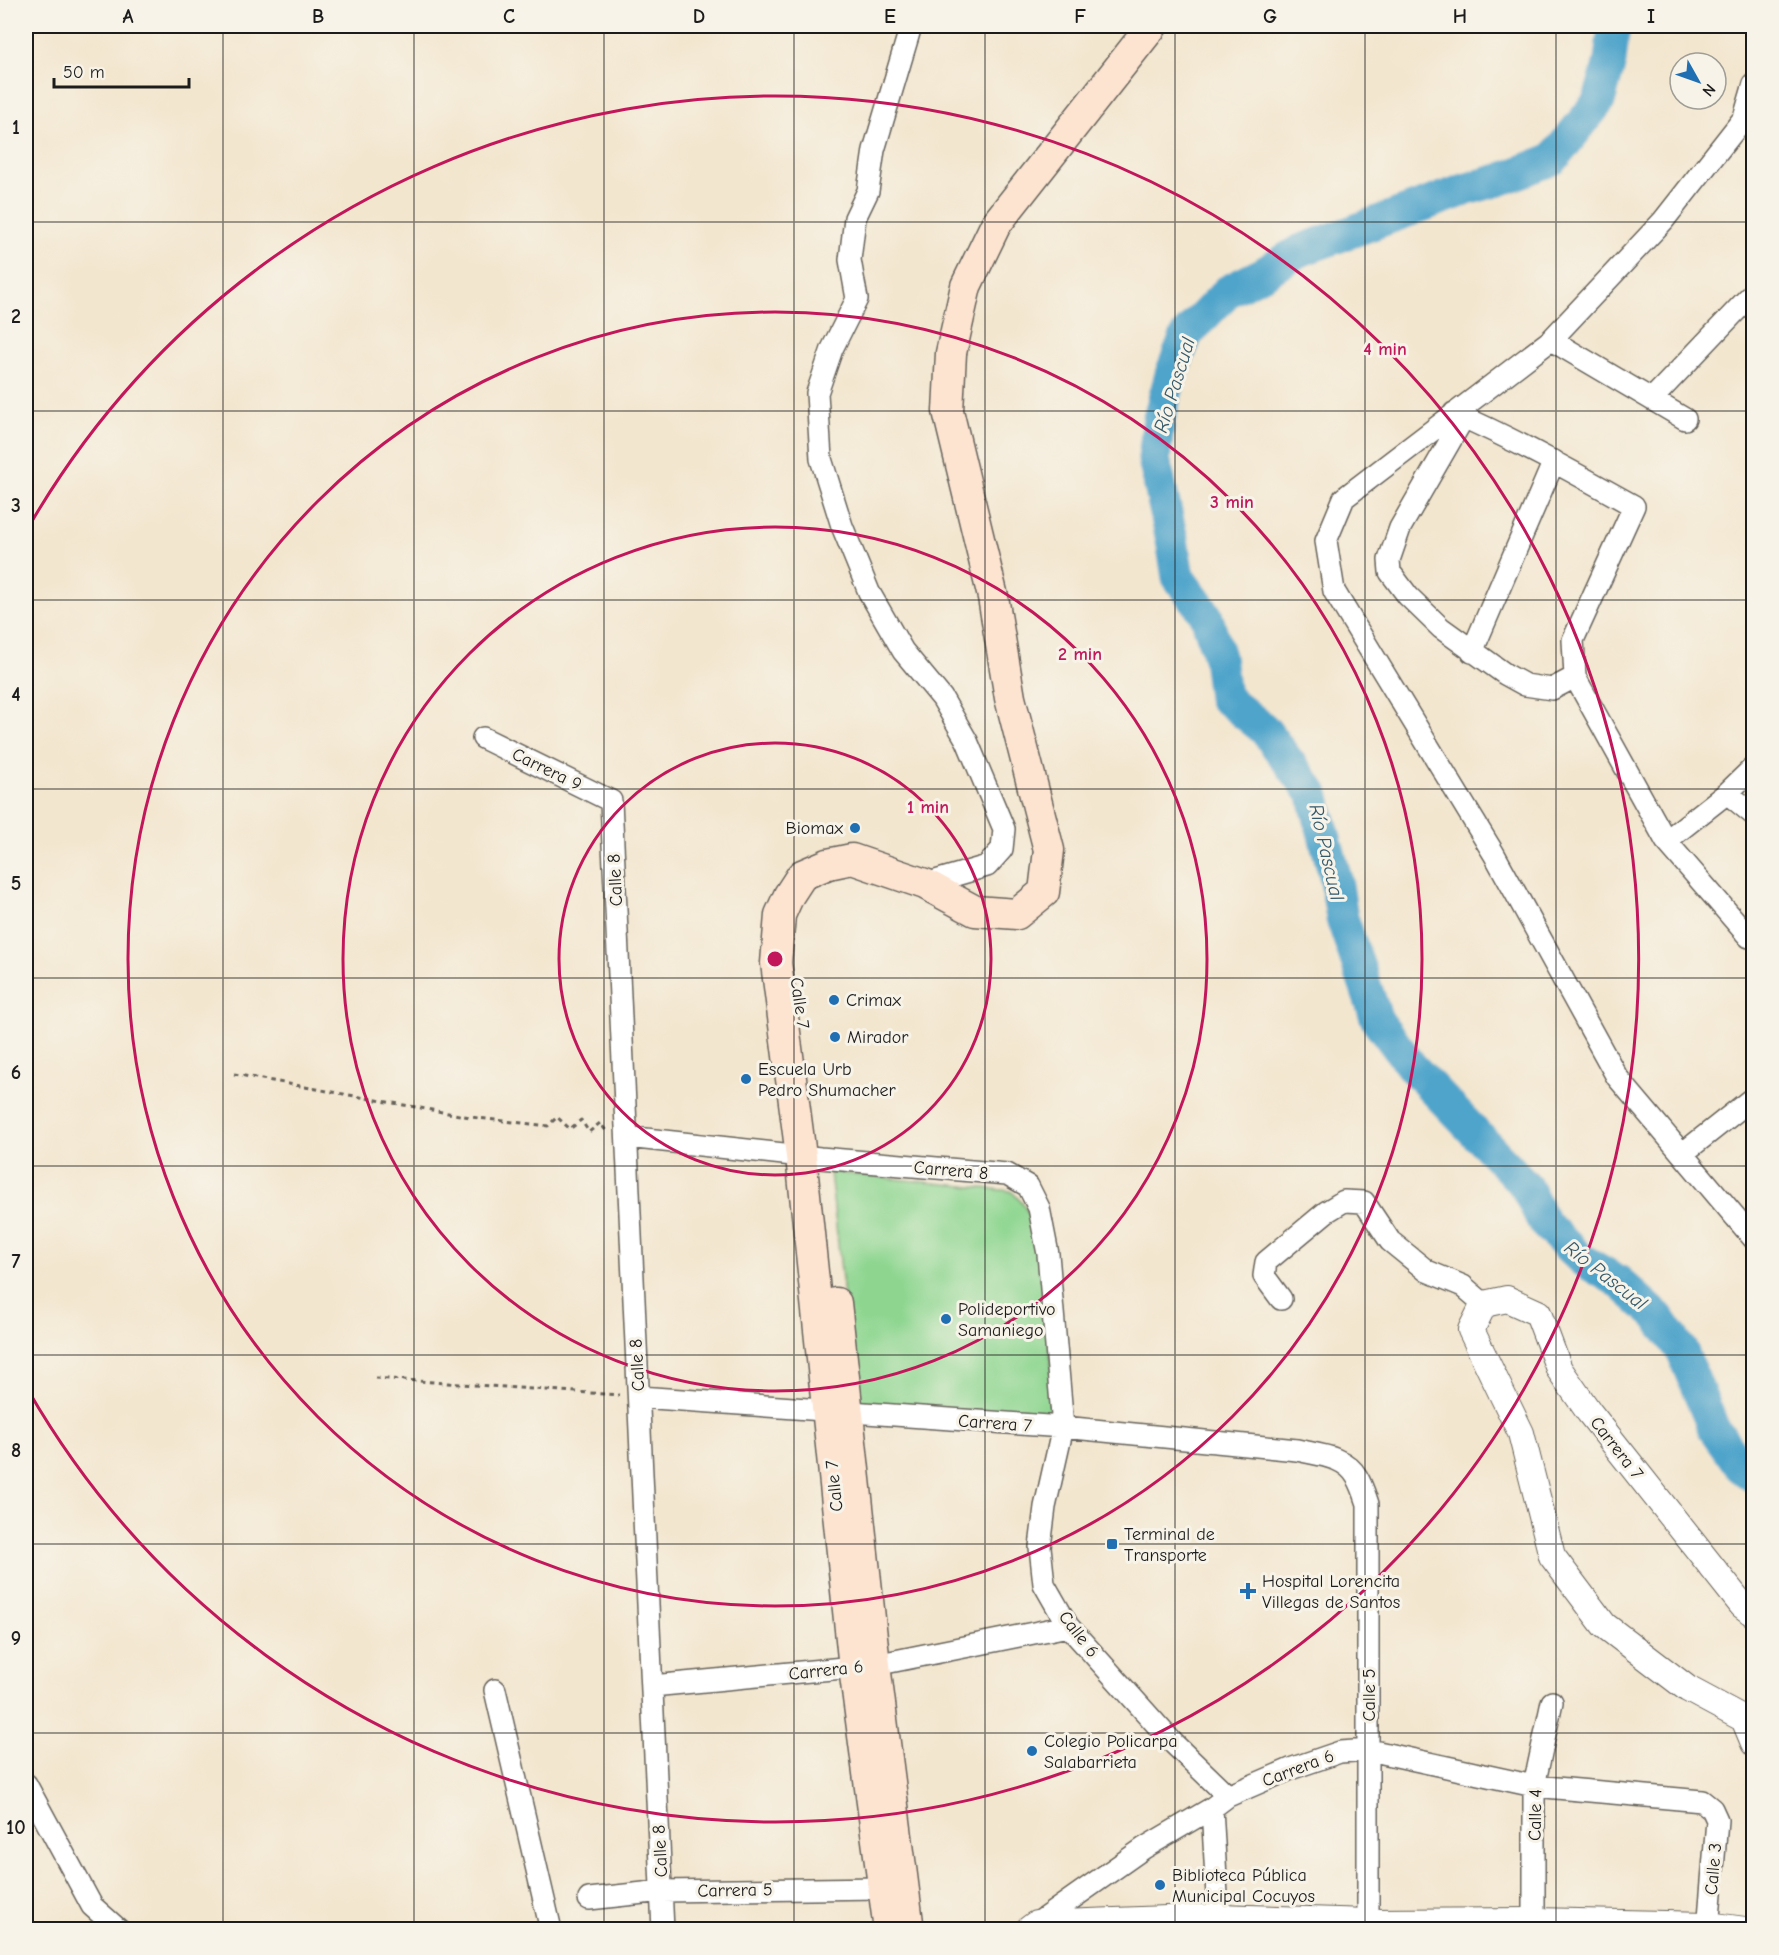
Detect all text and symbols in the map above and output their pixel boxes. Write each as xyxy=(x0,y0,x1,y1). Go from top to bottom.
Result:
text: A xyxy=(122,5,134,28)
text: B xyxy=(312,5,324,28)
text: C xyxy=(503,5,515,28)
text: D xyxy=(693,5,705,28)
text: E xyxy=(884,5,896,28)
text: F xyxy=(1074,5,1086,28)
text: G xyxy=(1263,5,1277,28)
text: H xyxy=(1453,5,1467,28)
text: I xyxy=(1647,5,1655,28)
scale bar xyxy=(54,51,189,89)
north arrow xyxy=(1668,51,1728,111)
text: 50 m xyxy=(63,62,105,83)
text: N xyxy=(1698,80,1719,100)
text: 1 xyxy=(12,116,20,139)
text: 2 xyxy=(11,305,21,328)
water label: Río Pascual xyxy=(1149,334,1200,435)
text: 4 min xyxy=(1363,339,1407,360)
text: 3 min xyxy=(1210,492,1254,513)
text: 3 xyxy=(11,494,21,517)
text: 2 min xyxy=(1058,644,1102,665)
text: 4 xyxy=(11,683,21,706)
street label: Carrera 9 xyxy=(508,744,585,795)
text: 1 min xyxy=(907,797,949,818)
water label: Río Pascual xyxy=(1304,802,1349,903)
place label: Biomax xyxy=(786,818,843,839)
marker: Biomax xyxy=(848,821,862,835)
street label: Calle 8 xyxy=(604,853,627,907)
text: 5 xyxy=(11,872,21,895)
centre of rings xyxy=(765,949,785,969)
street label: Calle 7 xyxy=(786,976,814,1031)
place label: Crimax xyxy=(846,990,901,1011)
marker: Crimax xyxy=(827,993,841,1007)
place label: Mirador xyxy=(847,1027,909,1048)
marker: Mirador xyxy=(828,1030,842,1044)
place label: Escuela Urb Pedro Shumacher xyxy=(758,1059,897,1101)
text: 6 xyxy=(11,1061,21,1084)
marker: Escuela Urb Pedro Shumacher xyxy=(739,1072,753,1086)
street label: Carrera 8 xyxy=(913,1157,989,1184)
water label: Río Pascual xyxy=(1560,1236,1652,1315)
text: 7 xyxy=(12,1250,21,1273)
place label: Polideportivo Samaniego xyxy=(958,1299,1056,1341)
marker: Polideportivo Samaniego xyxy=(939,1312,953,1326)
street label: Calle 8 xyxy=(626,1338,649,1392)
street label: Carrera 7 xyxy=(957,1410,1033,1437)
street label: Carrera 7 xyxy=(1586,1413,1648,1484)
text: 8 xyxy=(11,1439,21,1462)
street label: Calle 7 xyxy=(821,1459,848,1513)
place label: Terminal de Transporte xyxy=(1124,1524,1215,1566)
marker: Terminal de Transporte xyxy=(1105,1537,1119,1551)
place label: Hospital Lorencita Villegas de Santos xyxy=(1262,1571,1400,1613)
marker: Hospital Lorencita Villegas de Santos xyxy=(1239,1582,1257,1600)
street label: Calle 6 xyxy=(1054,1607,1103,1662)
text: 9 xyxy=(11,1627,21,1650)
street label: Carrera 6 xyxy=(788,1656,865,1685)
street label: Calle 5 xyxy=(1359,1668,1380,1722)
place label: Colegio Policarpa Salabarrieta xyxy=(1044,1731,1178,1773)
marker: Colegio Policarpa Salabarrieta xyxy=(1025,1744,1039,1758)
street label: Carrera 6 xyxy=(1259,1745,1337,1792)
street label: Calle 4 xyxy=(1525,1789,1546,1841)
text: 10 xyxy=(6,1816,26,1839)
street label: Calle 8 xyxy=(649,1824,672,1878)
street label: Calle 3 xyxy=(1701,1842,1726,1896)
place label: Biblioteca Pública Municipal Cocuyos xyxy=(1172,1865,1315,1907)
marker: Biblioteca Pública Municipal Cocuyos xyxy=(1153,1878,1167,1892)
street label: Carrera 5 xyxy=(697,1879,773,1902)

